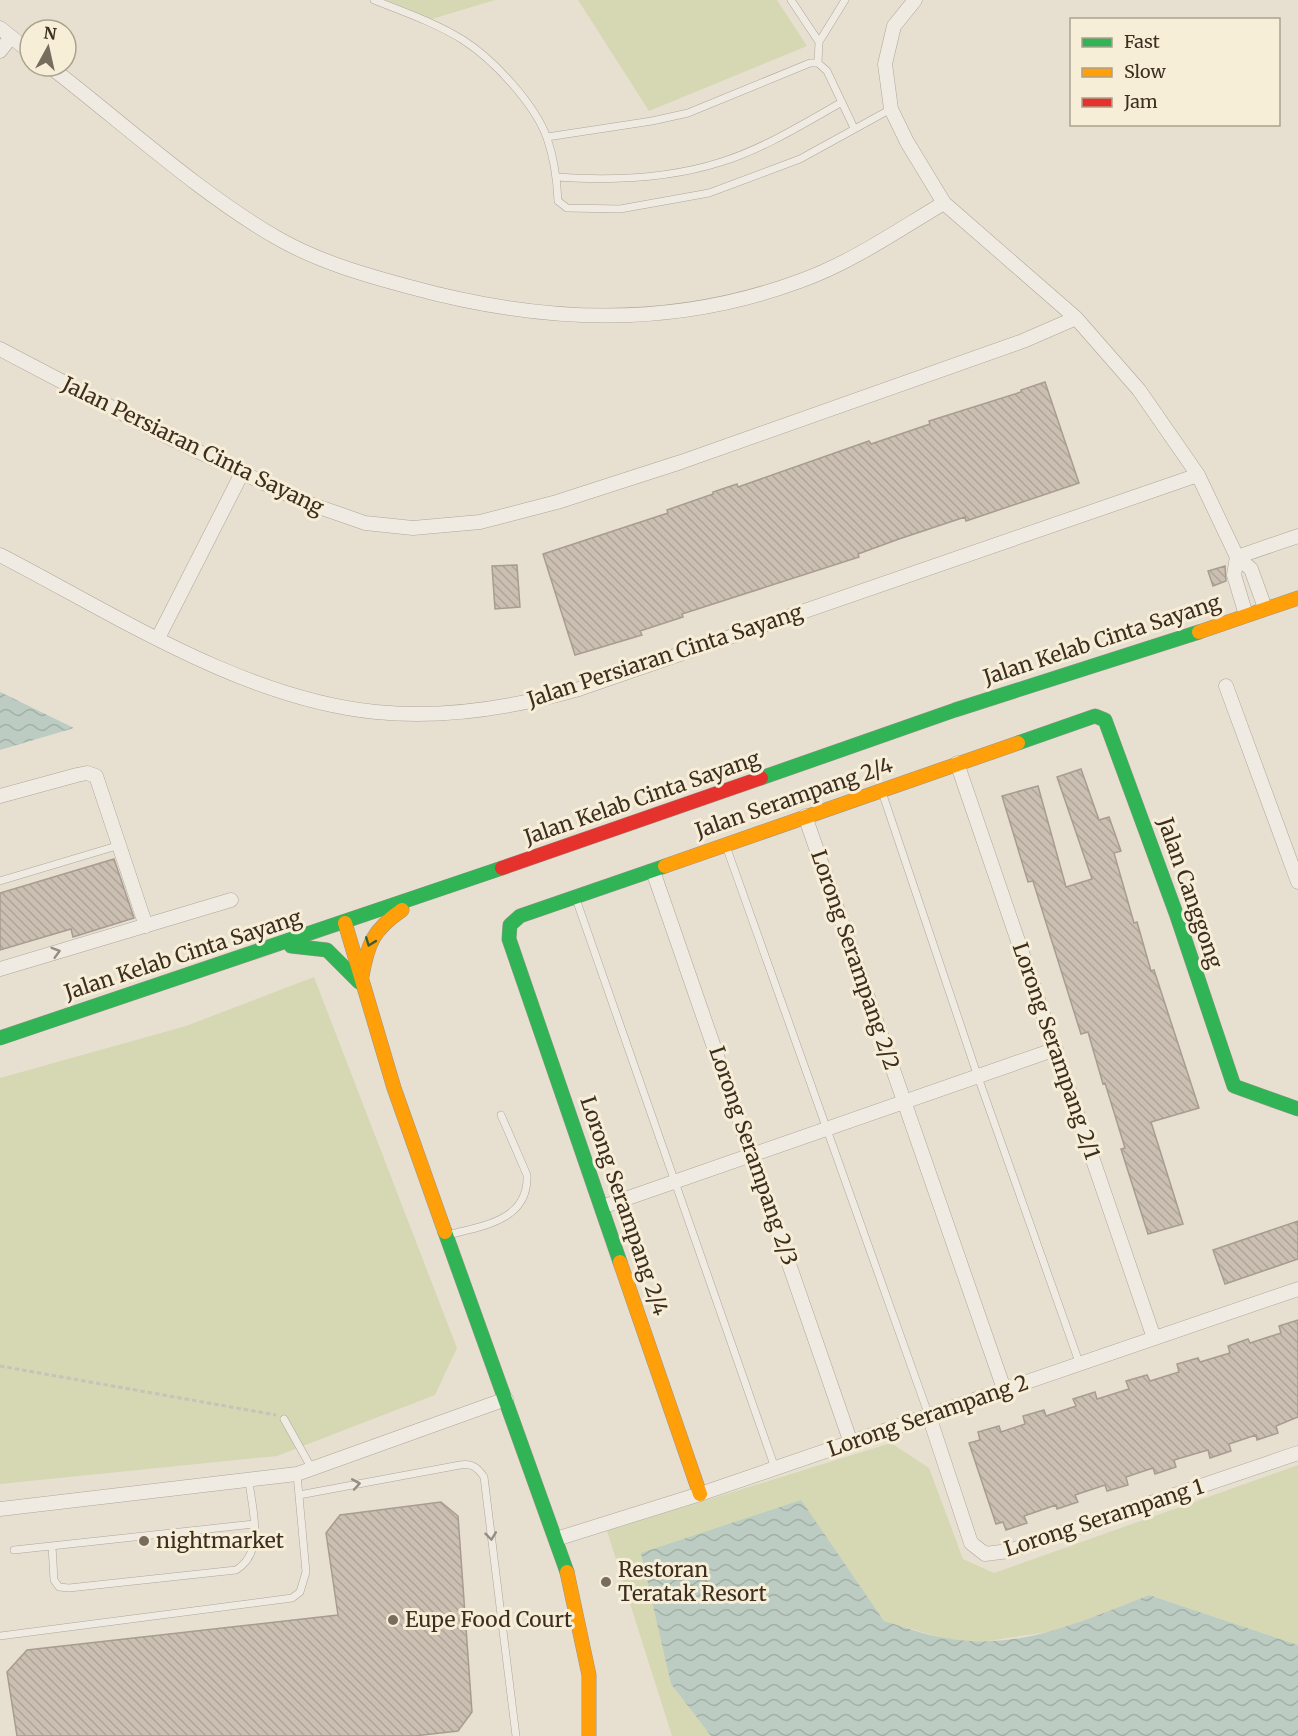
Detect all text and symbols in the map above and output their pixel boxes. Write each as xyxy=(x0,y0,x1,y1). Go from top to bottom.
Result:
north arrow xyxy=(18,18,78,78)
legend xyxy=(1070,18,1280,126)
text: N xyxy=(42,22,58,44)
text: Fast xyxy=(1124,30,1160,53)
text: Slow xyxy=(1124,60,1167,83)
text: Jam xyxy=(1123,90,1158,113)
street label: Jalan Persiaran Cinta Sayang xyxy=(57,370,329,521)
street label: Jalan Kelab Cinta Sayang xyxy=(979,588,1224,691)
street label: Jalan Persiaran Cinta Sayang xyxy=(523,598,806,713)
street label: Jalan Kelab Cinta Sayang xyxy=(519,744,764,851)
street label: Jalan Serampang 2/4 xyxy=(691,751,896,844)
street label: Jalan Canggong xyxy=(1152,813,1229,972)
street label: Lorong Serampang 2/2 xyxy=(805,846,906,1073)
street label: Jalan Kelab Cinta Sayang xyxy=(60,903,305,1006)
one-way arrow xyxy=(365,936,377,947)
street label: Lorong Serampang 2/1 xyxy=(1007,939,1106,1163)
one-way arrow xyxy=(51,947,61,960)
street label: Lorong Serampang 2/3 xyxy=(703,1043,804,1269)
street label: Lorong Serampang 2/4 xyxy=(574,1093,675,1319)
street label: Lorong Serampang 2 xyxy=(824,1368,1032,1463)
street label: Lorong Serampang 1 xyxy=(1001,1473,1207,1562)
one-way arrow xyxy=(351,1478,361,1491)
place label: nightmarket xyxy=(156,1527,284,1554)
one-way arrow xyxy=(485,1532,497,1541)
marker: nightmarket xyxy=(137,1534,151,1548)
place label: Restoran Teratak Resort xyxy=(618,1556,767,1607)
marker: Restoran Teratak Resort xyxy=(599,1575,613,1589)
place label: Eupe Food Court xyxy=(405,1606,572,1633)
marker: Eupe Food Court xyxy=(386,1613,400,1627)

